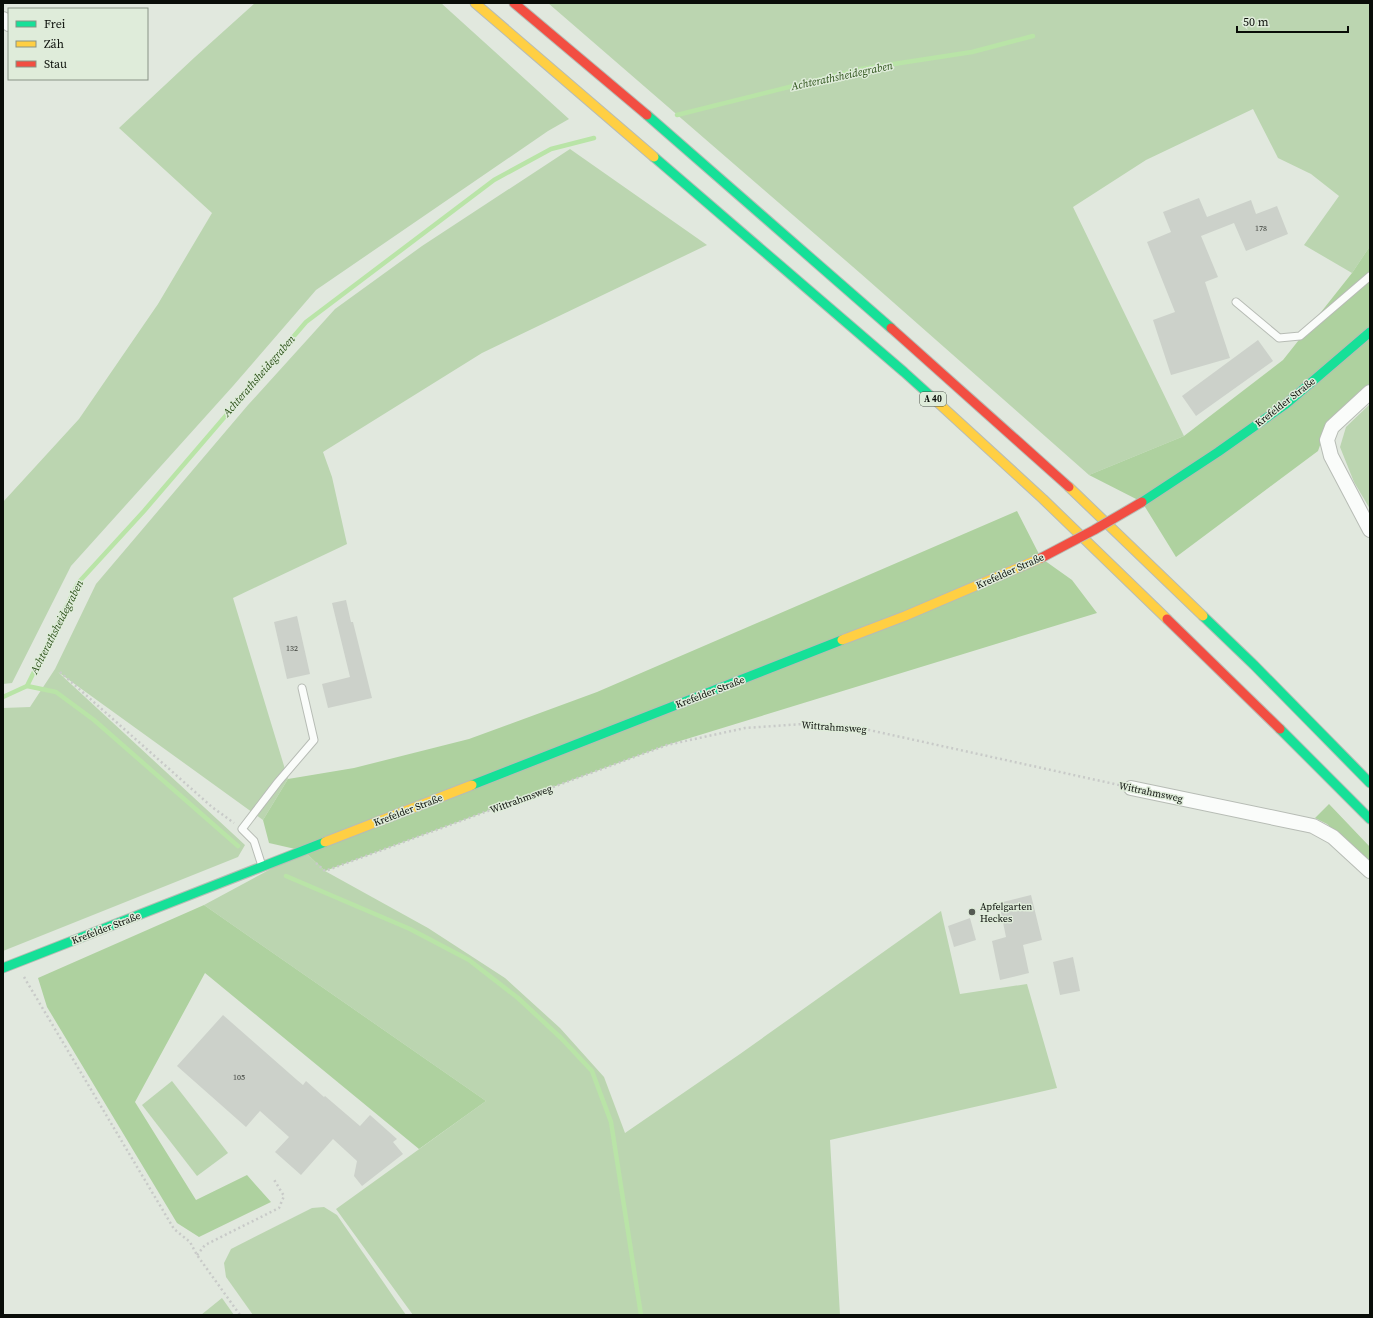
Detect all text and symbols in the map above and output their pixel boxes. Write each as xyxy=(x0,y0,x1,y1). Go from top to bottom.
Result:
legend xyxy=(8,8,148,80)
scale bar xyxy=(1237,8,1348,34)
text: 50 m xyxy=(1243,14,1269,30)
text: Frei xyxy=(44,16,66,32)
text: Zäh xyxy=(44,36,64,52)
text: Stau xyxy=(44,56,67,72)
water label: Achterathsheidegraben xyxy=(789,58,895,94)
house number: 178 xyxy=(1255,223,1267,234)
water label: Achterathsheidegraben xyxy=(219,331,299,421)
street label: Krefelder Straße xyxy=(1252,374,1318,430)
road number: A 40 xyxy=(920,392,946,406)
street label: Krefelder Straße xyxy=(974,550,1046,592)
water label: Achterathsheidegraben xyxy=(26,577,88,677)
house number: 132 xyxy=(286,643,298,654)
street label: Krefelder Straße xyxy=(674,673,746,711)
street label: Wittrahmsweg xyxy=(801,718,867,736)
street label: Wittrahmsweg xyxy=(1118,779,1184,805)
street label: Wittrahmsweg xyxy=(488,782,554,816)
street label: Krefelder Straße xyxy=(372,791,444,829)
place label: Apfelgarten Heckes xyxy=(980,900,1032,925)
marker: Apfelgarten Heckes xyxy=(967,907,977,917)
street label: Krefelder Straße xyxy=(70,909,142,947)
house number: 105 xyxy=(233,1072,245,1083)

